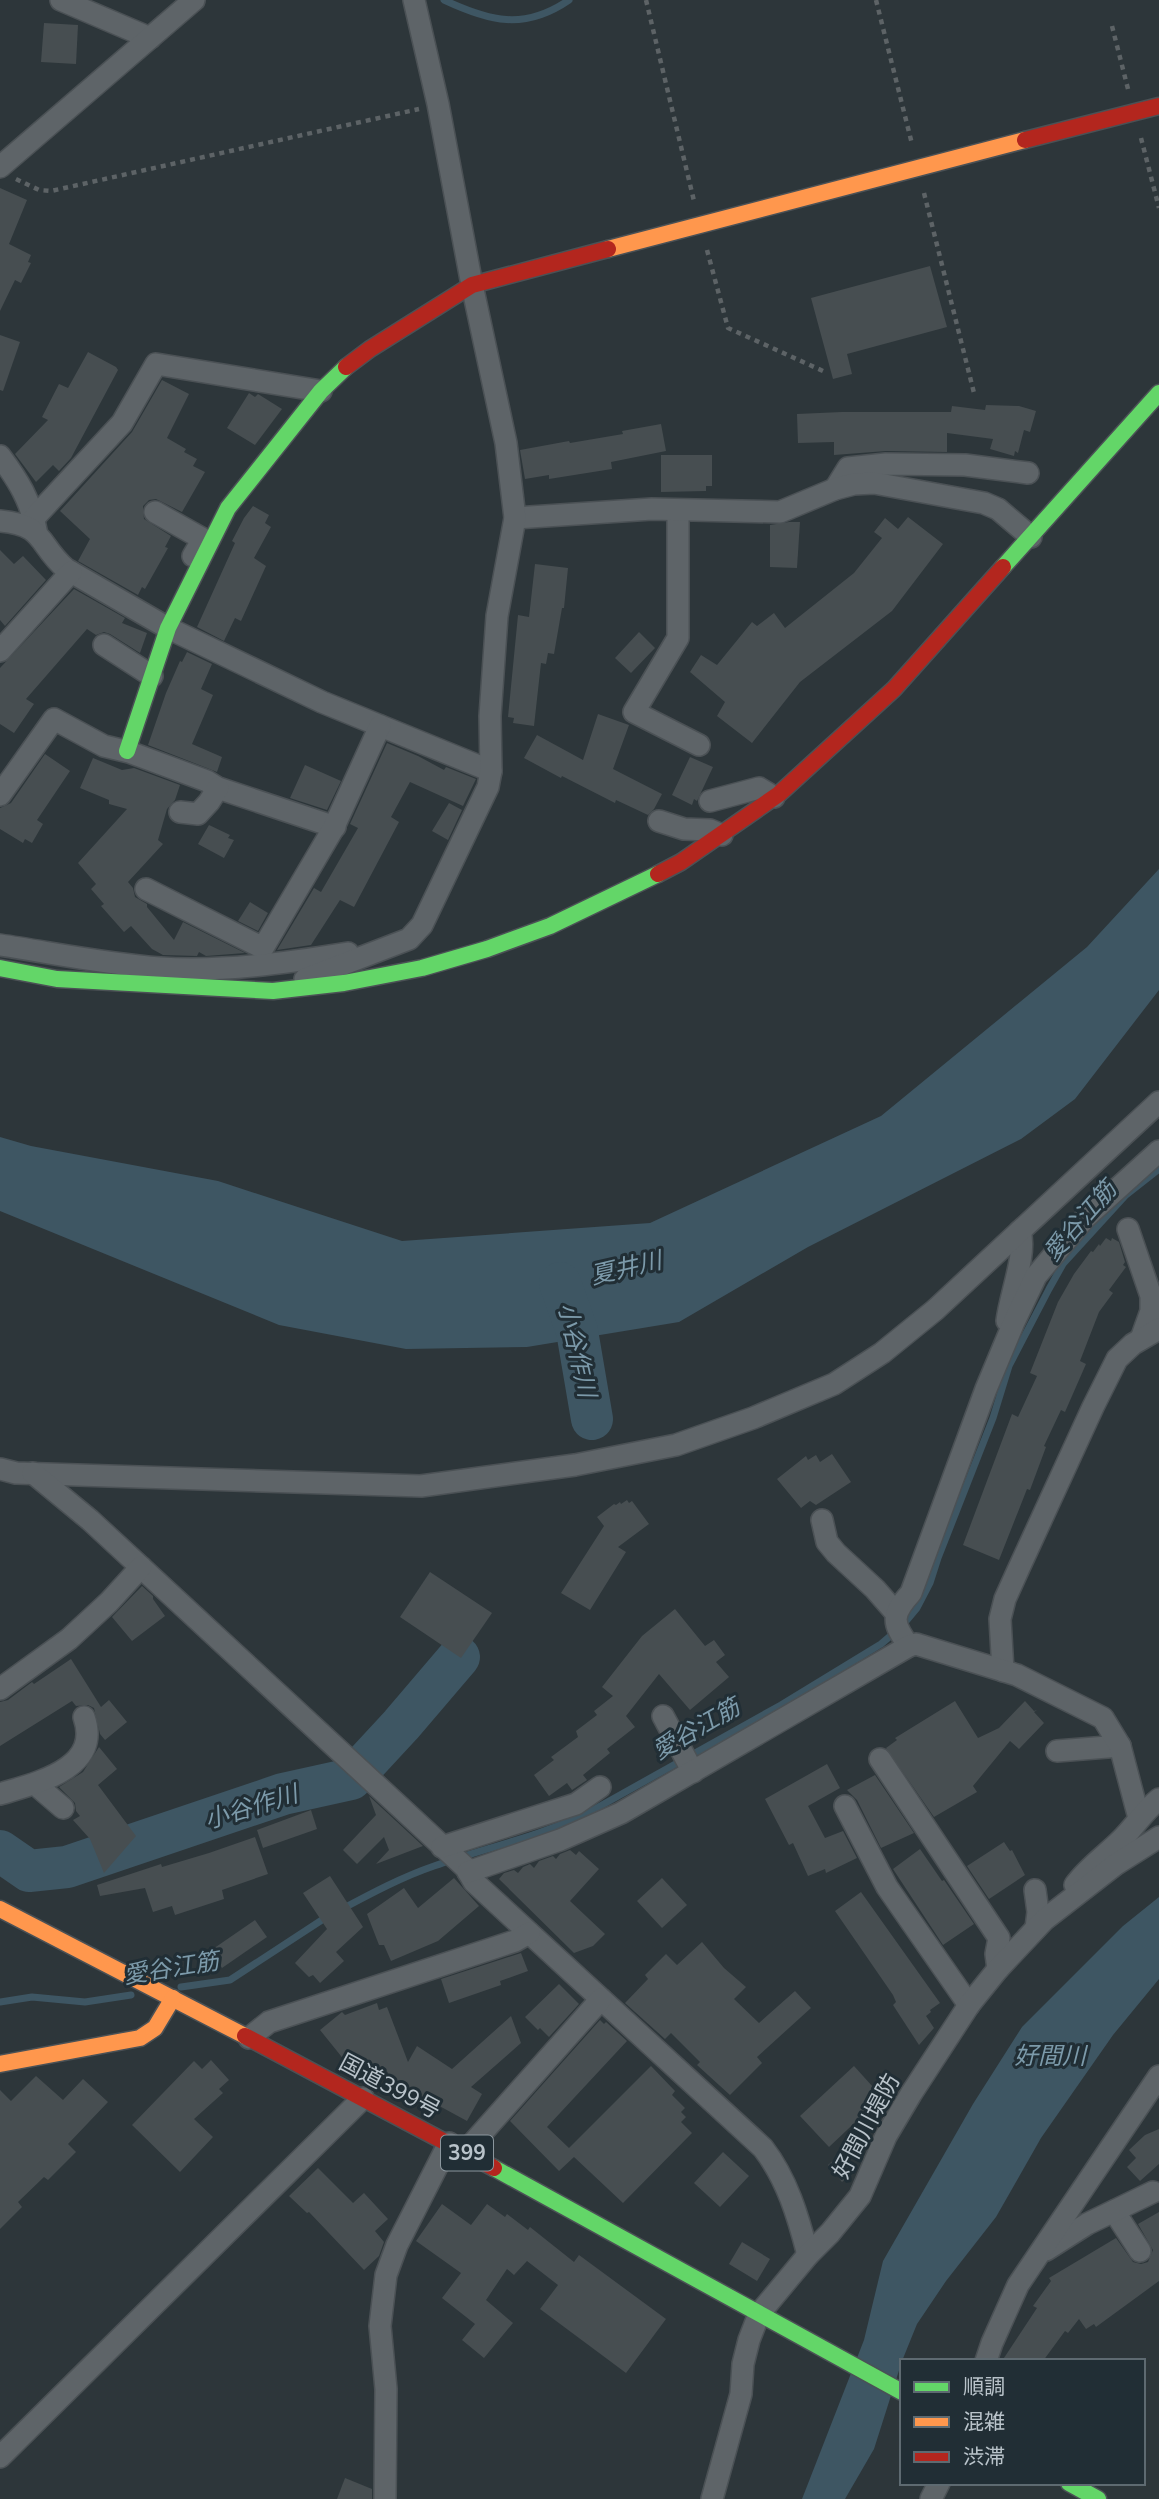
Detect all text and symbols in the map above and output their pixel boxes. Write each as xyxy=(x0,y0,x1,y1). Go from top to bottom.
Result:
water label: 愛谷江筋 xyxy=(1036,1171,1126,1268)
water label: 夏井川 xyxy=(587,1244,668,1292)
water label: 小谷作川 xyxy=(551,1300,604,1403)
water label: 愛谷江筋 xyxy=(646,1689,749,1767)
water label: 小谷作川 xyxy=(200,1777,304,1836)
water label: 愛谷江筋 xyxy=(121,1944,225,1991)
water label: 好間川 xyxy=(1014,2040,1089,2072)
street label: 国道399号 xyxy=(334,2047,446,2126)
street label: 好間川堤防 xyxy=(826,2068,907,2184)
road number: 399 xyxy=(441,2136,493,2170)
legend xyxy=(900,2359,1145,2485)
text: 順調 xyxy=(963,2373,1005,2401)
text: 混雑 xyxy=(963,2408,1005,2436)
text: 渋滞 xyxy=(963,2443,1005,2471)

